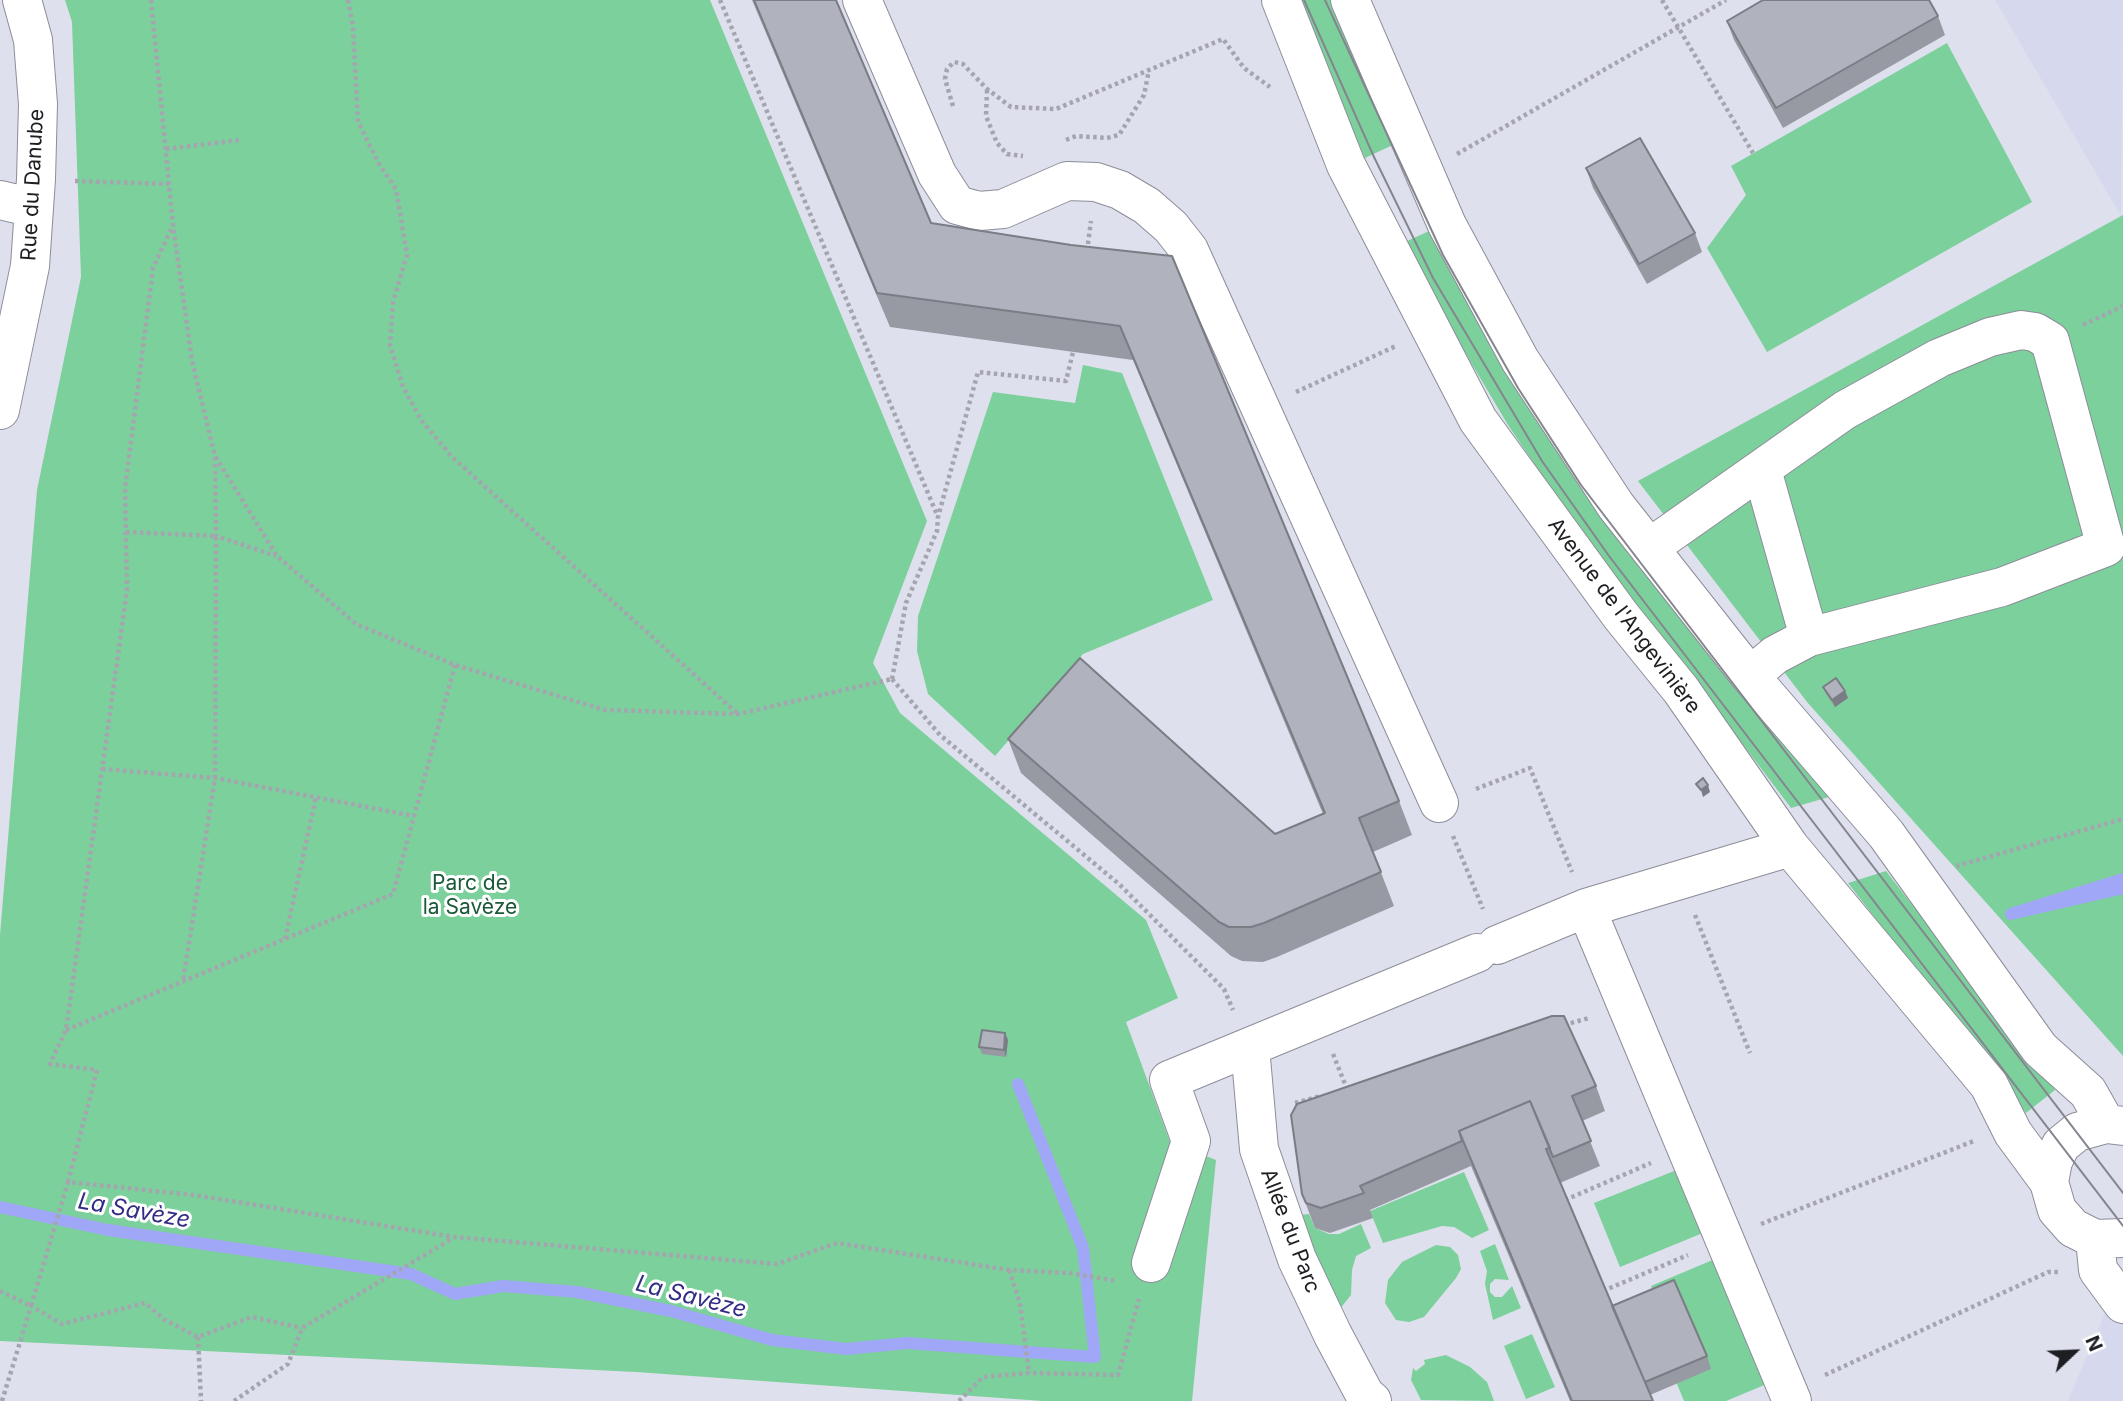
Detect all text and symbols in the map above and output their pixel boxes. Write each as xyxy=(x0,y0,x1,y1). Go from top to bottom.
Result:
street label: Rue du Danube xyxy=(16,108,50,262)
street label: Avenue de l'Angevinière xyxy=(1542,513,1706,719)
park label: Parc de la Savèze xyxy=(423,871,517,921)
street label: Allée du Parc xyxy=(1255,1165,1325,1297)
water label: La Savèze xyxy=(76,1188,192,1234)
water label: La Savèze xyxy=(633,1270,749,1324)
north arrow xyxy=(2039,1317,2109,1387)
text: N xyxy=(2080,1332,2107,1355)

